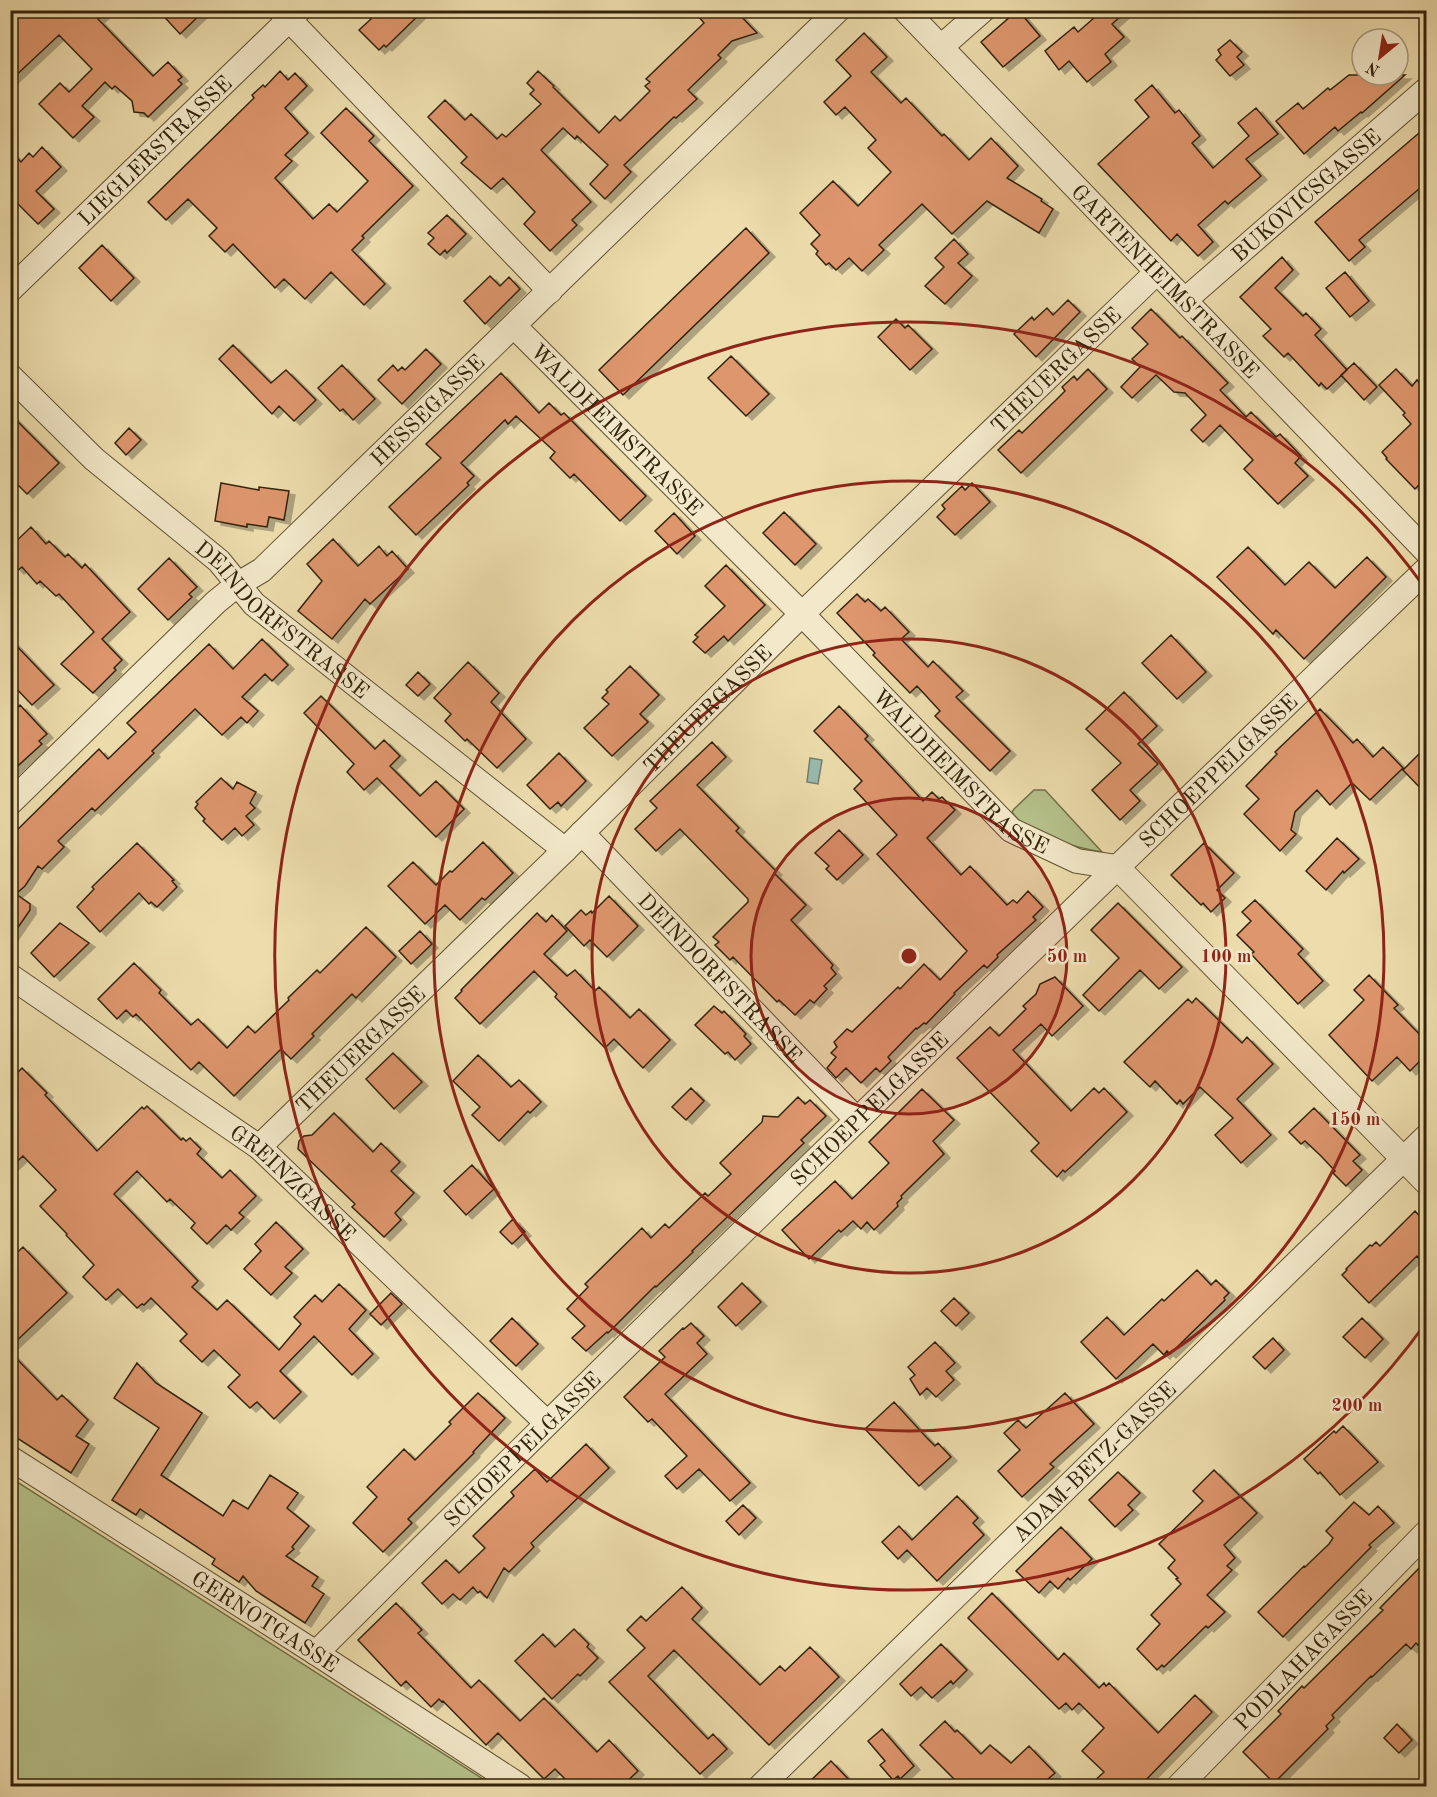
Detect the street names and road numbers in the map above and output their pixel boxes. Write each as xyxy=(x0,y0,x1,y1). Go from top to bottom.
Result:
street label: LIEGLERSTRASSE xyxy=(75,73,237,231)
street label: BUKOVICSGASSE xyxy=(1228,126,1386,267)
street label: GARTENHEIMSTRASSE xyxy=(1066,181,1262,383)
street label: THEUERGASSE xyxy=(988,304,1126,438)
street label: WALDHEIMSTRASSE xyxy=(526,340,706,521)
street label: HESSEGASSE xyxy=(367,351,490,471)
street label: DEINDORFSTRASSE xyxy=(190,537,372,703)
street label: THEUERGASSE xyxy=(640,642,777,778)
street label: WALDHEIMSTRASSE xyxy=(868,685,1052,859)
street label: SCHOEPPELGASSE xyxy=(1136,691,1303,853)
street label: DEINDORFSTRASSE xyxy=(633,890,805,1068)
street label: THEUERGASSE xyxy=(293,983,431,1118)
street label: SCHOEPPELGASSE xyxy=(787,1029,953,1191)
street label: GREINZGASSE xyxy=(226,1122,359,1246)
street label: SCHOEPPELGASSE xyxy=(441,1368,606,1532)
street label: ADAM-BETZ-GASSE xyxy=(1009,1378,1181,1547)
street label: GERNOTGASSE xyxy=(187,1568,342,1677)
street label: PODLAHAGASSE xyxy=(1231,1586,1377,1735)

